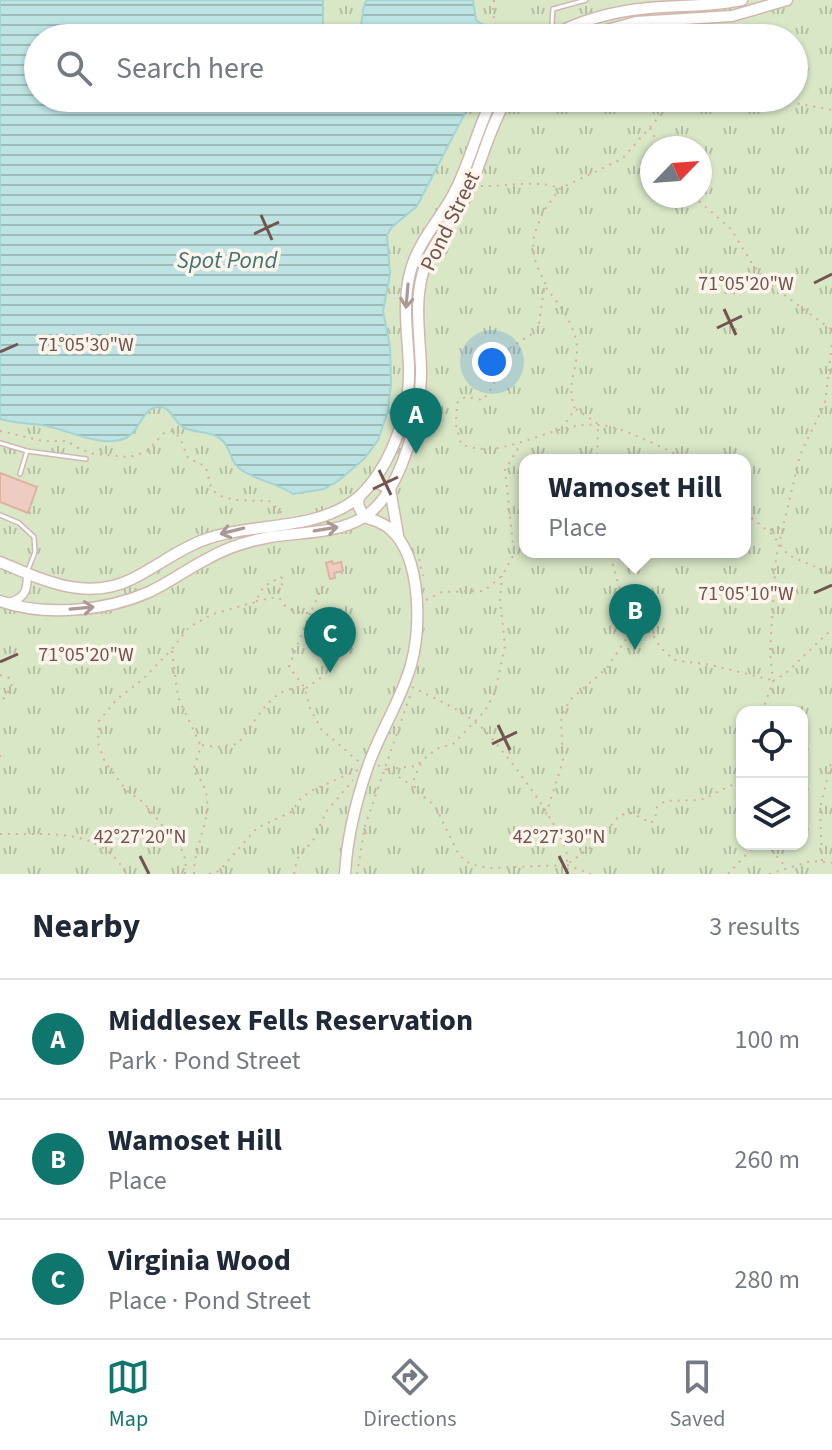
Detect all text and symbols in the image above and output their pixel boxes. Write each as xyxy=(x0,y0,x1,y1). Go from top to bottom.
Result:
search box xyxy=(24,24,808,112)
icon: search xyxy=(52,46,96,90)
text: Search here xyxy=(116,47,264,90)
north arrow xyxy=(640,136,712,208)
street label: Pond Street xyxy=(412,165,488,276)
water label: Spot Pond xyxy=(177,243,278,278)
text: 71°05'20"W xyxy=(698,270,794,298)
one-way arrow xyxy=(399,282,414,309)
text: 71°05'30"W xyxy=(38,331,134,359)
your location xyxy=(472,342,512,382)
pin: A xyxy=(390,388,442,454)
popup xyxy=(519,454,751,558)
text: Wamoset Hill xyxy=(548,466,722,509)
text: Place xyxy=(548,509,607,546)
one-way arrow xyxy=(313,521,339,536)
one-way arrow xyxy=(219,525,245,540)
text: 71°05'10"W xyxy=(698,580,794,608)
pin: B xyxy=(609,584,661,650)
one-way arrow xyxy=(68,600,95,615)
pin: C xyxy=(304,607,356,673)
text: 71°05'20"W xyxy=(38,641,134,669)
map controls xyxy=(736,706,808,850)
button: locate xyxy=(736,706,808,778)
button: layers xyxy=(736,778,808,850)
text: 42°27'20"N xyxy=(94,823,186,851)
text: 42°27'30"N xyxy=(513,823,605,851)
text: Nearby xyxy=(32,902,140,951)
text: 3 results xyxy=(709,908,800,945)
text: Middlesex Fells Reservation xyxy=(108,999,473,1042)
text: A xyxy=(51,1021,65,1058)
text: 100 m xyxy=(734,1021,800,1058)
text: Park · Pond Street xyxy=(108,1042,301,1079)
text: Wamoset Hill xyxy=(108,1119,282,1162)
text: B xyxy=(50,1141,66,1178)
text: 260 m xyxy=(734,1141,800,1178)
text: Place xyxy=(108,1162,167,1199)
text: Virginia Wood xyxy=(108,1239,291,1282)
text: C xyxy=(50,1261,66,1298)
text: 280 m xyxy=(734,1261,800,1298)
text: Place · Pond Street xyxy=(108,1282,311,1319)
tab: Map xyxy=(106,1355,150,1435)
tab: Directions xyxy=(363,1355,456,1435)
tab: Saved xyxy=(669,1355,726,1435)

